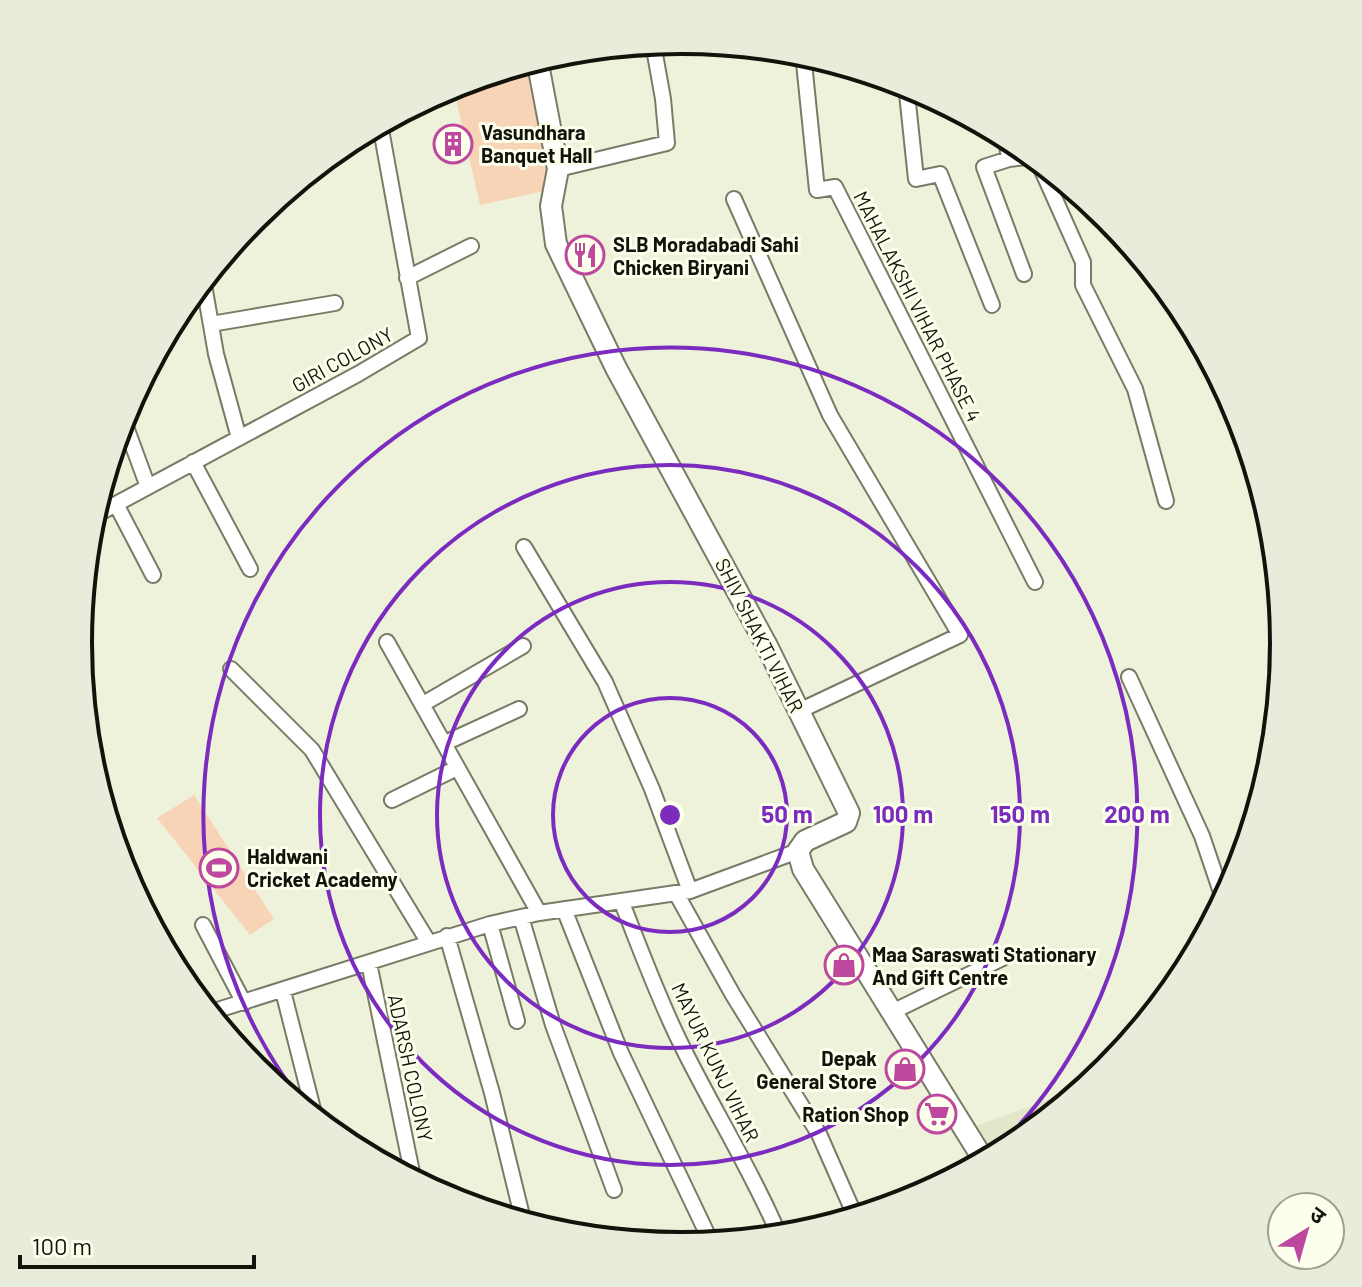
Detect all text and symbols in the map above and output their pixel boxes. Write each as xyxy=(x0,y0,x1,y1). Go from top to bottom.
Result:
place label: Vasundhara Banquet Hall xyxy=(481,120,592,167)
building icon: Vasundhara Banquet Hall xyxy=(432,123,474,165)
street label: MAHALAKSHI VIHAR PHASE 4 xyxy=(849,187,987,425)
place label: SLB Moradabadi Sahi Chicken Biryani xyxy=(613,232,799,279)
restaurant icon: SLB Moradabadi Sahi Chicken Biryani xyxy=(564,234,606,276)
street label: GIRI COLONY xyxy=(287,321,397,397)
street label: SHIV SHAKTI VIHAR xyxy=(711,554,809,716)
text: 50 m xyxy=(761,799,813,828)
text: 100 m xyxy=(873,799,933,828)
text: 150 m xyxy=(990,799,1050,828)
text: 200 m xyxy=(1104,799,1170,828)
centre of rings xyxy=(656,801,684,829)
place label: Haldwani Cricket Academy xyxy=(247,844,398,891)
sports icon: Haldwani Cricket Academy xyxy=(198,847,240,889)
place label: Maa Saraswati Stationary And Gift Centre xyxy=(872,942,1096,989)
shop icon: Maa Saraswati Stationary And Gift Centre xyxy=(823,944,865,986)
street label: MAYUR KUNJ VIHAR xyxy=(667,978,765,1146)
street label: ADARSH COLONY xyxy=(384,992,438,1144)
place label: Depak General Store xyxy=(756,1046,877,1093)
shop icon: Depak General Store xyxy=(884,1048,926,1090)
supermarket icon: Ration Shop xyxy=(916,1093,958,1135)
place label: Ration Shop xyxy=(802,1102,909,1126)
north arrow xyxy=(1266,1191,1346,1271)
text: उ xyxy=(1306,1200,1333,1229)
scale bar xyxy=(20,1219,254,1269)
text: 100 m xyxy=(32,1231,92,1260)

